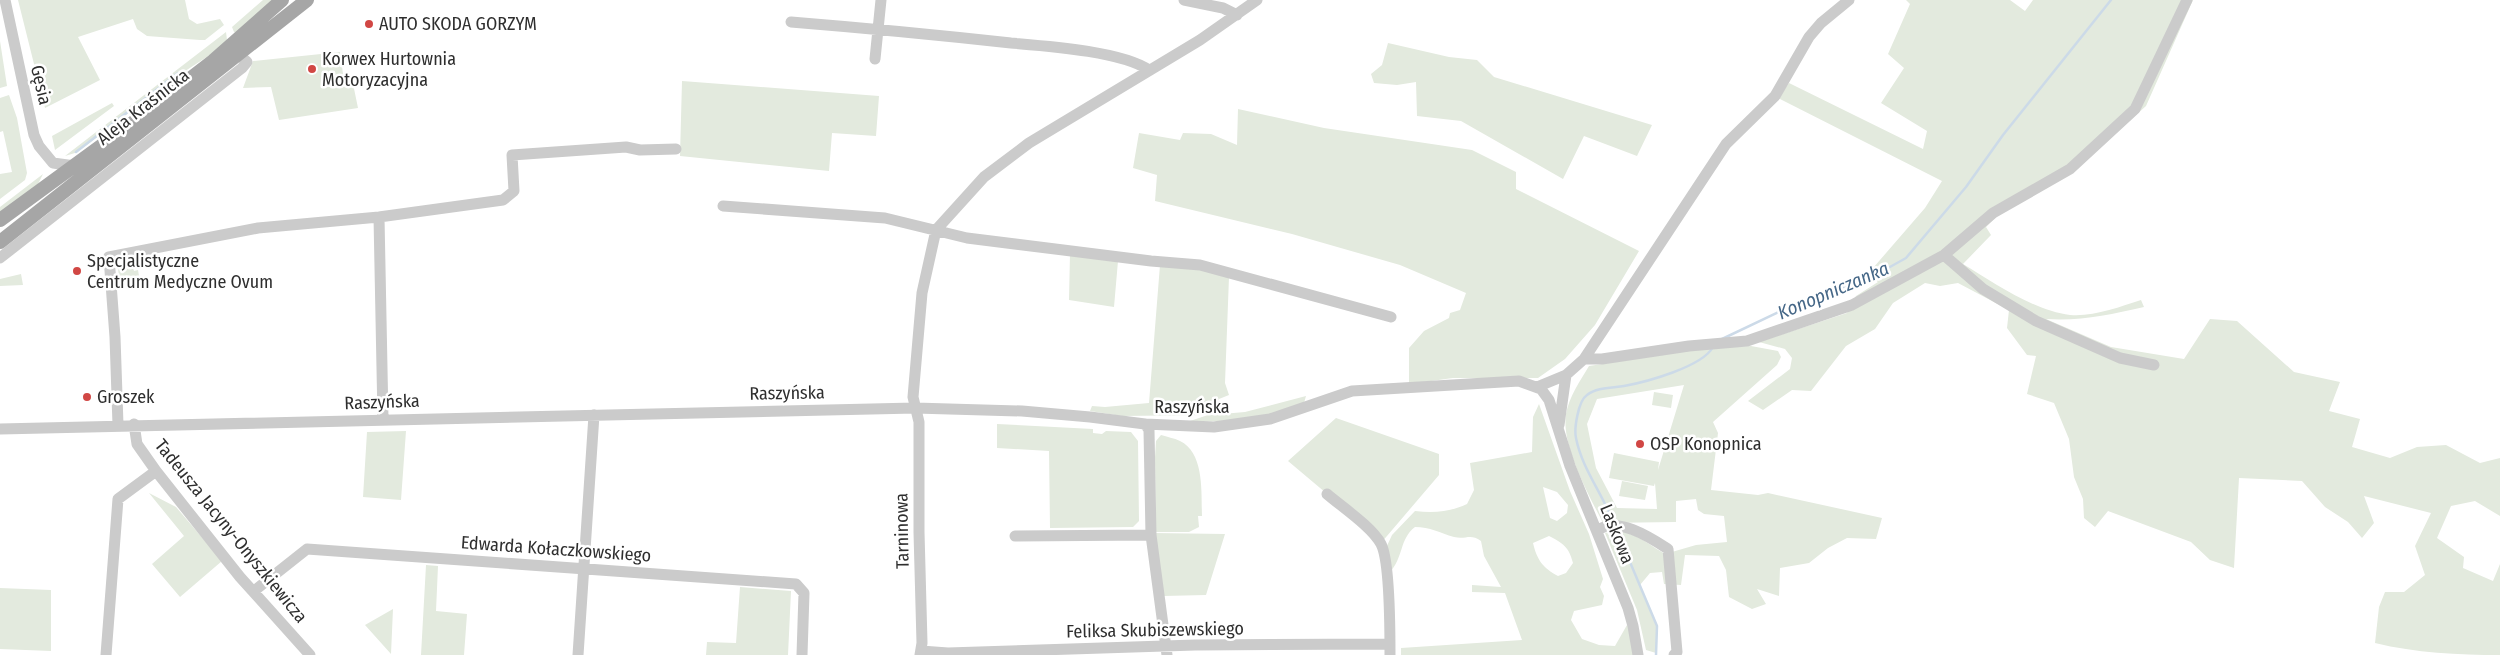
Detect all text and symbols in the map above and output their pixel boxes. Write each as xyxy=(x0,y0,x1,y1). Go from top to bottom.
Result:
place label: AUTO SKODA GORZYM xyxy=(379,13,537,35)
marker: AUTO SKODA GORZYM xyxy=(363,18,375,30)
place label: Korwex Hurtownia Motoryzacyjna xyxy=(322,48,456,91)
street label: Gęsia xyxy=(26,63,56,107)
marker: Korwex Hurtownia Motoryzacyjna xyxy=(306,63,318,75)
street label: Aleja Kraśnicka xyxy=(93,64,194,150)
place label: Specjalistyczne Centrum Medyczne Ovum xyxy=(87,250,273,293)
water label: Konopniczanka xyxy=(1774,257,1892,324)
marker: Specjalistyczne Centrum Medyczne Ovum xyxy=(71,265,83,277)
street label: Raszyńska xyxy=(749,381,825,405)
place label: Groszek xyxy=(97,386,155,408)
street label: Raszyńska xyxy=(344,390,420,414)
marker: Groszek xyxy=(81,391,93,403)
street label: Raszyńska xyxy=(1154,396,1230,418)
place label: OSP Konopnica xyxy=(1650,433,1762,455)
street label: Tadeusza Jacyny-Onyszkiewicza xyxy=(150,435,312,627)
marker: OSP Konopnica xyxy=(1634,438,1646,450)
street label: Tarninowa xyxy=(890,493,914,569)
street label: Laskowa xyxy=(1595,501,1639,567)
street label: Edwarda Kołaczkowskiego xyxy=(460,531,652,567)
street label: Feliksa Skubiszewskiego xyxy=(1066,617,1244,643)

